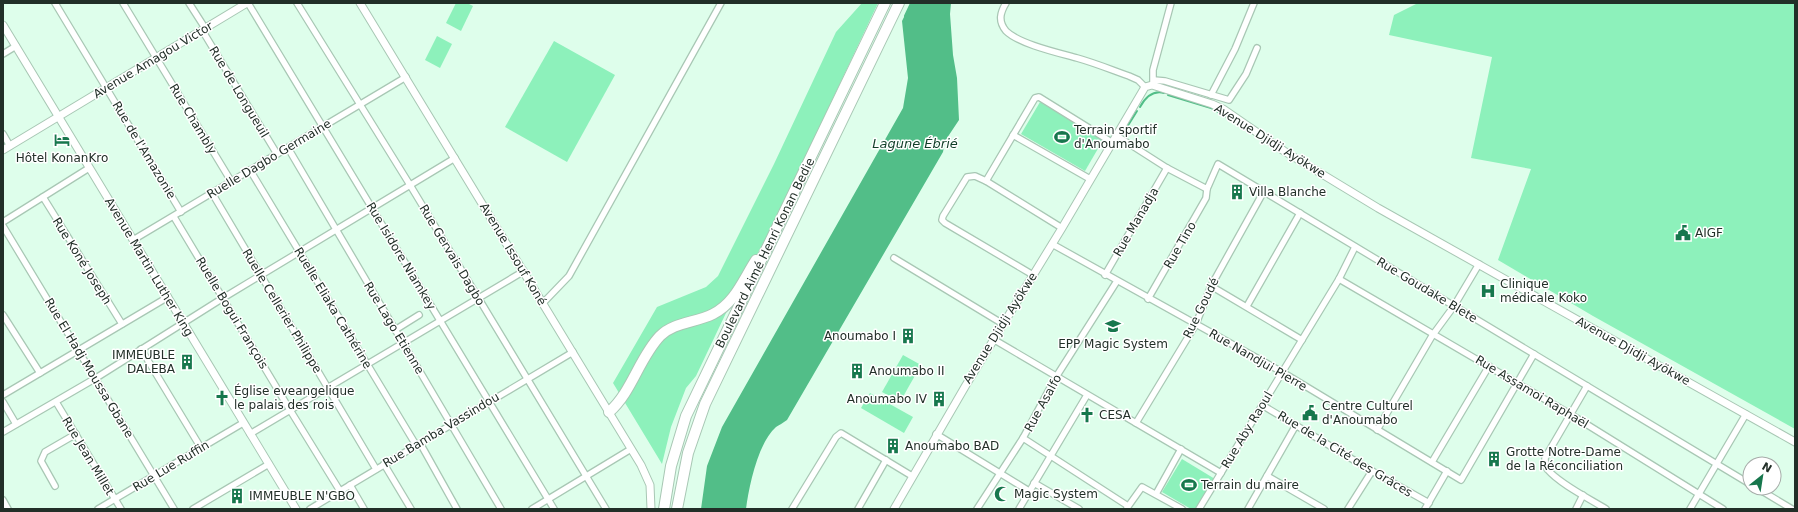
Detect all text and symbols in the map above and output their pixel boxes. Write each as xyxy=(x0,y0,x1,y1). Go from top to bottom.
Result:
street label: Avenue Amagou Victor xyxy=(91,19,215,101)
street label: Rue de Longueuil xyxy=(206,44,272,140)
street label: Rue Chambly xyxy=(166,81,220,157)
street label: Rue de l'Amazonie xyxy=(109,99,179,201)
street label: Avenue Djidji Ayökwe xyxy=(1212,101,1328,181)
street label: Ruelle Dagbo Germaine xyxy=(204,116,334,202)
place label: Terrain sportif d'Anoumabo xyxy=(1073,123,1158,151)
sports icon: Terrain sportif d'Anoumabo xyxy=(1053,128,1071,146)
hotel icon: Hôtel KonanKro xyxy=(53,131,71,149)
water label: Lagune Ébrié xyxy=(872,136,958,151)
place label: Hôtel KonanKro xyxy=(16,151,108,165)
street label: Boulevard Aimé Henri Konan Bedie xyxy=(713,156,817,350)
building icon: Villa Blanche xyxy=(1228,183,1246,201)
street label: Rue Manadja xyxy=(1111,185,1161,259)
place label: Villa Blanche xyxy=(1249,185,1326,199)
street label: Avenue Martin Luther King xyxy=(102,195,196,339)
street label: Rue Isidore Niamkey xyxy=(363,200,439,312)
street label: Avenue Issouf Koné xyxy=(477,200,549,308)
street label: Rue Gervais Dagbo xyxy=(416,202,488,308)
street label: Rue Koné Joseph xyxy=(50,215,114,307)
street label: Rue Tino xyxy=(1161,219,1199,271)
public building icon: AIGF xyxy=(1674,224,1692,242)
place label: AIGF xyxy=(1695,226,1723,240)
street label: Ruelle Eliaka Cathérine xyxy=(291,245,375,371)
street label: Ruelle Cellerier Philippe xyxy=(239,246,325,376)
street label: Rue Goudake Blete xyxy=(1374,254,1480,326)
street label: Ruelle Bogui François xyxy=(193,255,271,371)
street label: Avenue Djidji Ayökwe xyxy=(960,270,1040,386)
street label: Rue Goudé xyxy=(1180,275,1222,341)
place label: Clinique médicale Koko xyxy=(1500,277,1587,305)
street label: Rue Lago Etienne xyxy=(361,279,427,377)
hospital icon: Clinique médicale Koko xyxy=(1479,282,1497,300)
street label: Rue El Hadj Moussa Gbane xyxy=(42,296,136,440)
street label: Avenue Djidji Ayökwe xyxy=(1573,314,1693,388)
school or university icon: EPP Magic System xyxy=(1104,317,1122,335)
street label: Rue Nandjui Pierre xyxy=(1207,326,1309,394)
building icon: Anoumabo I xyxy=(899,327,917,345)
place label: Anoumabo I xyxy=(824,329,896,343)
place label: EPP Magic System xyxy=(1058,337,1168,351)
place label: IMMEUBLE DALEBA xyxy=(112,348,176,376)
building icon: IMMEUBLE DALEBA xyxy=(178,353,196,371)
street label: Rue Assamoi Raphaël xyxy=(1473,353,1591,431)
building icon: Anoumabo II xyxy=(848,362,866,380)
place label: Anoumabo II xyxy=(869,364,945,378)
street label: Rue Asalfo xyxy=(1022,372,1064,434)
place label: Église eveangelique le palais des rois xyxy=(234,383,354,412)
church icon: Église eveangelique le palais des rois xyxy=(213,389,231,407)
street label: Rue Aby Raoul xyxy=(1219,389,1275,471)
street label: Rue Bamba Vassindou xyxy=(380,390,502,470)
building icon: Anoumabo IV xyxy=(930,390,948,408)
place label: Anoumabo IV xyxy=(847,392,928,406)
place label: Centre Culturel d'Anoumabo xyxy=(1322,399,1413,427)
public building icon: Centre Culturel d'Anoumabo xyxy=(1301,404,1319,422)
church icon: CESA xyxy=(1078,406,1096,424)
place label: CESA xyxy=(1099,408,1132,422)
street label: Rue de la Cité des Grâces xyxy=(1275,408,1415,500)
street label: Rue Jean Millet xyxy=(59,414,117,498)
building icon: Anoumabo BAD xyxy=(884,437,902,455)
street label: Rue Lue Ruffin xyxy=(130,438,212,494)
place label: Anoumabo BAD xyxy=(905,439,999,453)
place label: Grotte Notre-Dame de la Réconciliation xyxy=(1506,445,1623,473)
building icon: Grotte Notre-Dame de la Réconciliation xyxy=(1485,450,1503,468)
north arrow xyxy=(1742,456,1782,496)
text: N xyxy=(1760,460,1774,476)
sports icon: Terrain du maire xyxy=(1180,476,1198,494)
place label: Terrain du maire xyxy=(1200,478,1299,492)
mosque icon: Magic System xyxy=(993,485,1011,503)
building icon: IMMEUBLE N'GBO xyxy=(228,487,246,505)
place label: Magic System xyxy=(1014,487,1098,501)
place label: IMMEUBLE N'GBO xyxy=(249,489,355,503)

